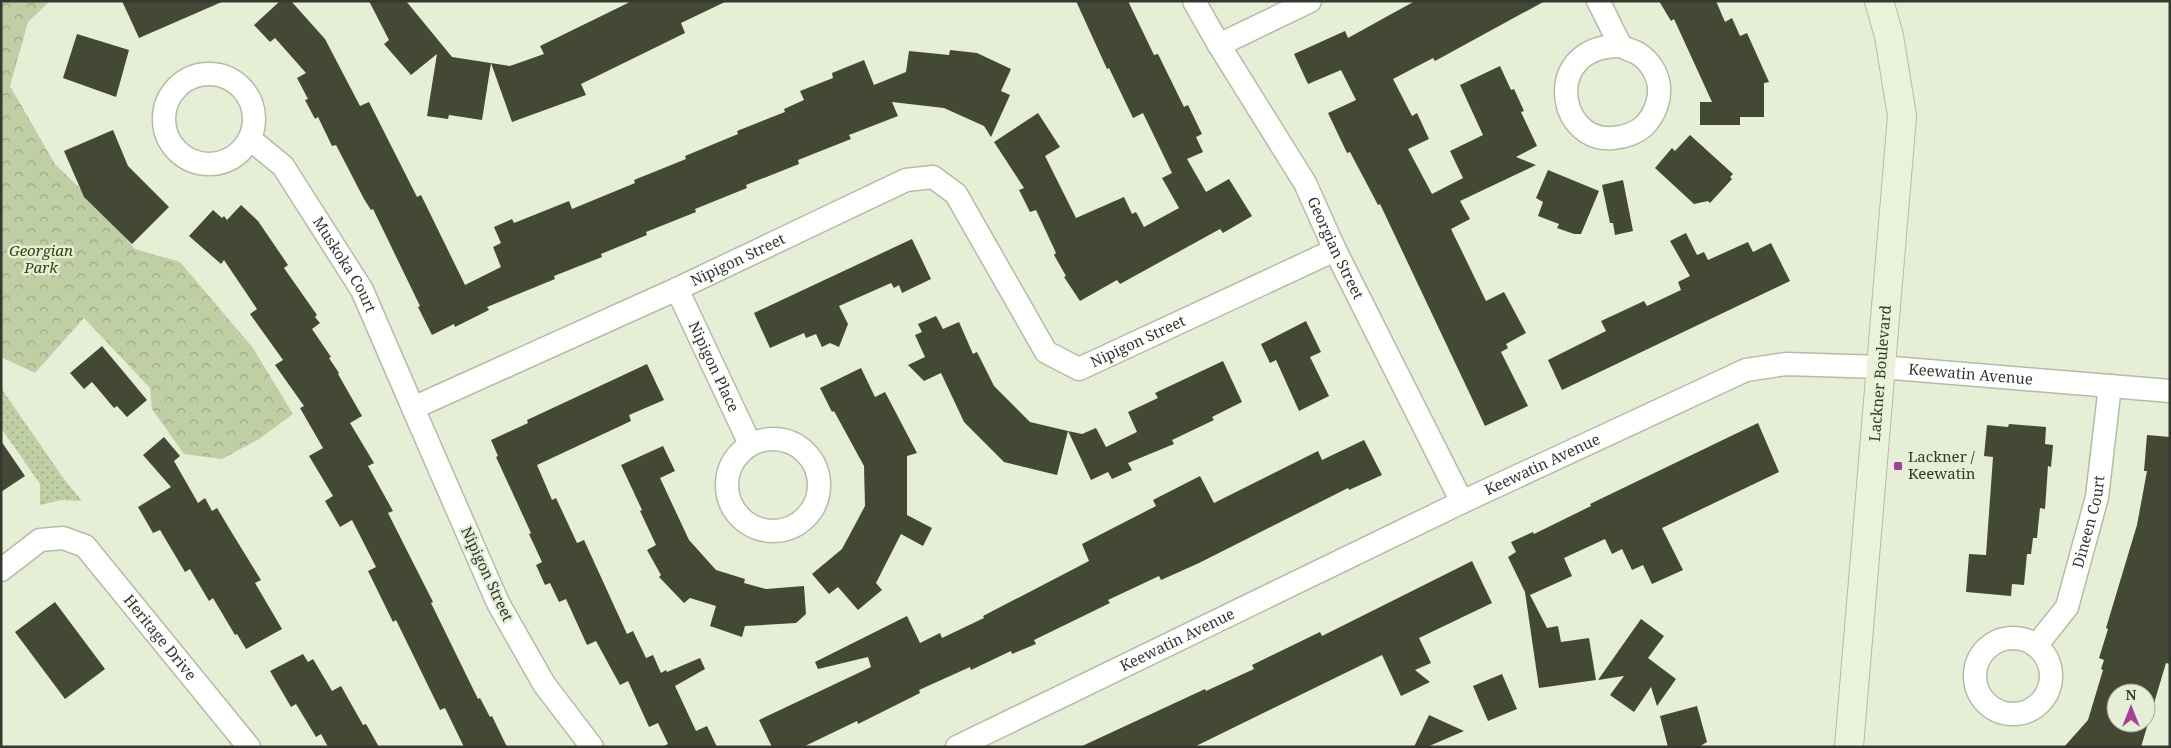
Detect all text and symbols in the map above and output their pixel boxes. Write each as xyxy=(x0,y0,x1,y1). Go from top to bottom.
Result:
street label: Georgian Street xyxy=(1303,193,1369,302)
street label: Muskoka Court xyxy=(309,213,381,315)
street label: Nipigon Street xyxy=(687,228,788,290)
park label: Georgian Park xyxy=(9,240,73,277)
street label: Lackner Boulevard xyxy=(1864,304,1895,442)
street label: Nipigon Street xyxy=(1087,310,1188,371)
street label: Nipigon Place xyxy=(685,318,745,415)
street label: Keewatin Avenue xyxy=(1908,358,2034,389)
street label: Keewatin Avenue xyxy=(1481,428,1603,499)
place label: Lackner / Keewatin xyxy=(1908,446,1976,483)
marker: Lackner / Keewatin xyxy=(1892,460,1904,472)
street label: Dineen Court xyxy=(2067,474,2108,570)
street label: Nipigon Street xyxy=(457,523,519,624)
street label: Heritage Drive xyxy=(120,590,202,684)
street label: Keewatin Avenue xyxy=(1116,603,1238,675)
north arrow xyxy=(2106,683,2156,733)
text: N xyxy=(2125,685,2137,704)

